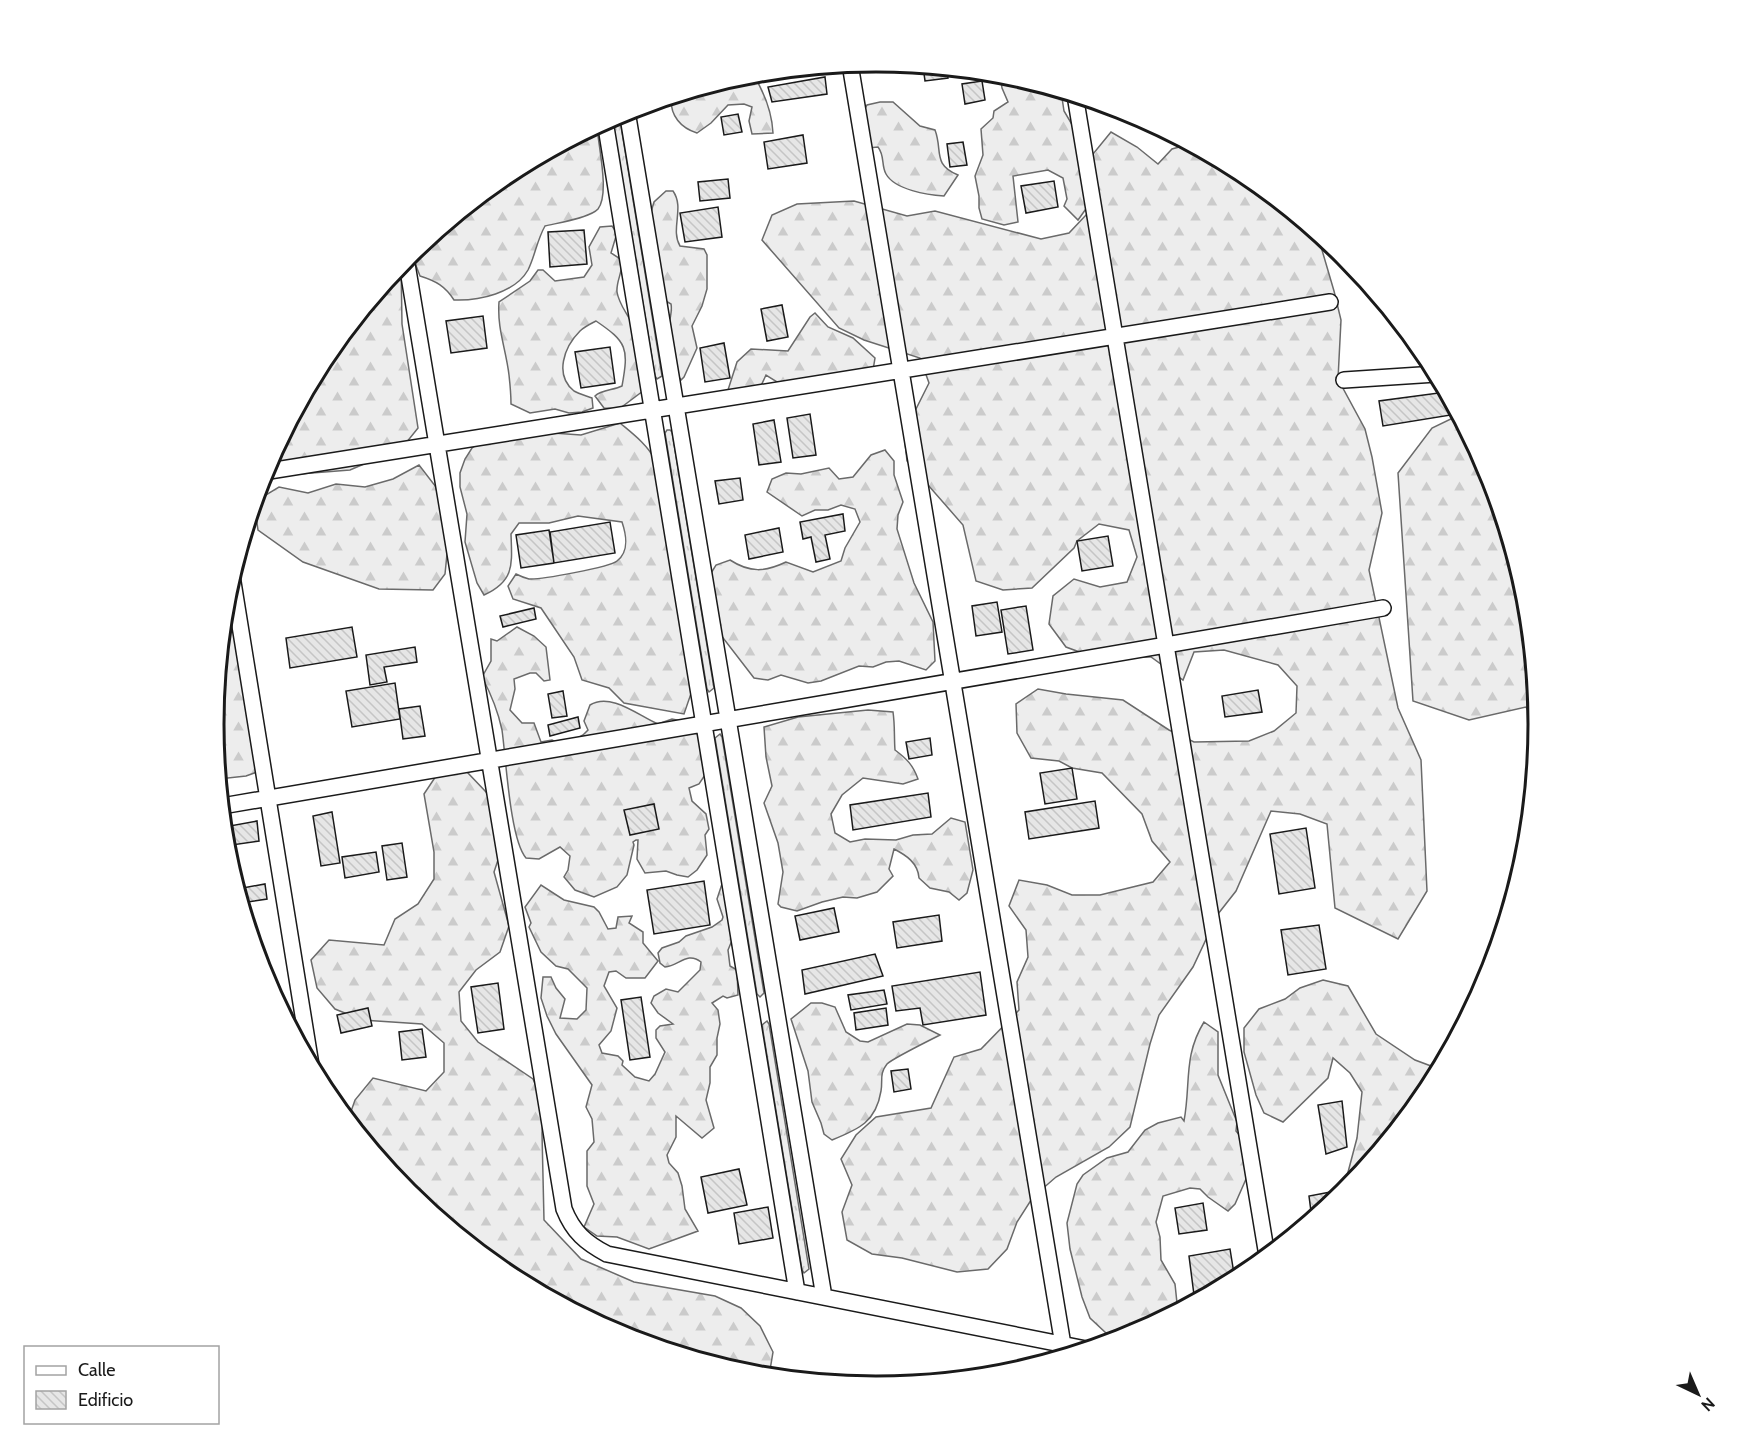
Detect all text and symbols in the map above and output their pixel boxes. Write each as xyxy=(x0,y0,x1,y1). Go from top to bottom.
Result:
legend xyxy=(24,1346,219,1424)
text: Calle xyxy=(78,1359,115,1381)
north arrow xyxy=(1668,1364,1728,1424)
text: Edificio xyxy=(78,1389,133,1411)
text: N xyxy=(1697,1394,1719,1415)

